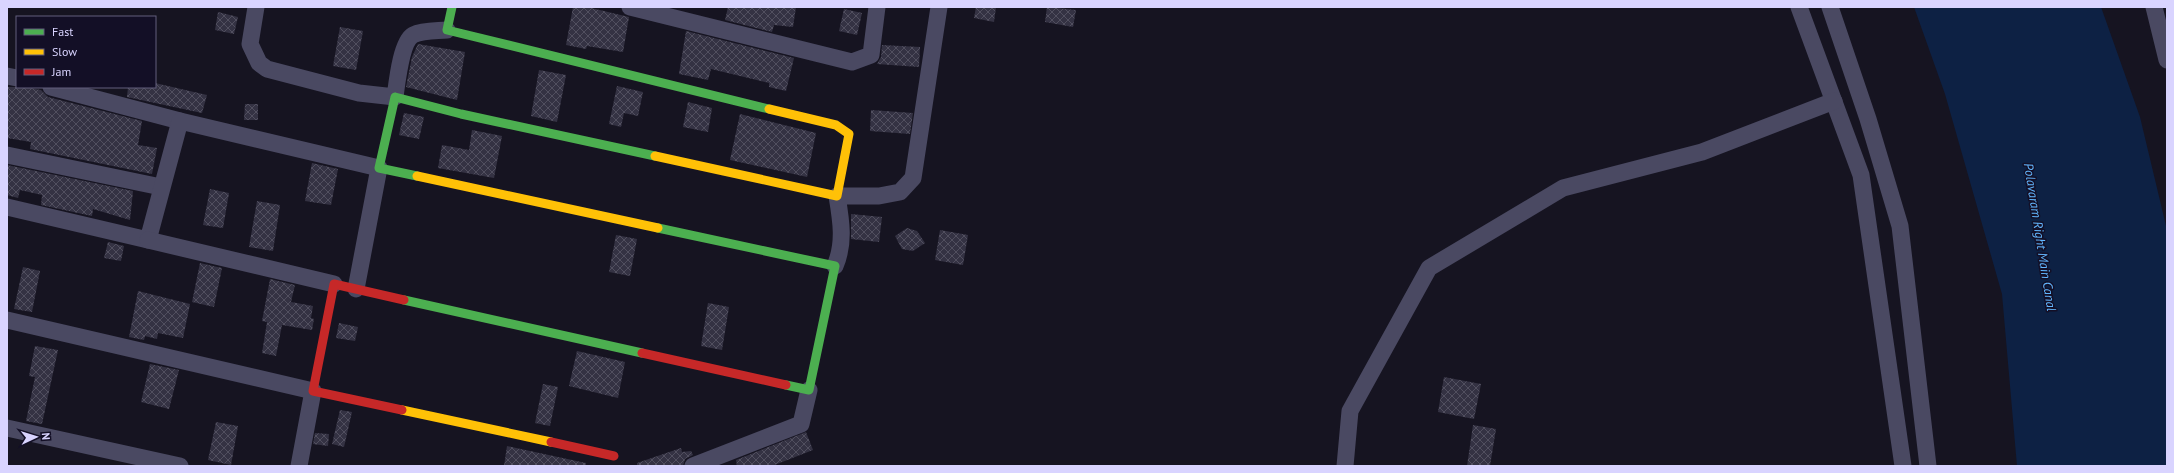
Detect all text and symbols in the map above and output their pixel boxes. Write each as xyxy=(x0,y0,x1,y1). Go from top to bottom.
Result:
legend xyxy=(16,16,156,88)
text: Fast xyxy=(52,24,73,39)
text: Slow xyxy=(52,44,77,59)
text: Jam xyxy=(51,64,71,79)
water label: Polavaram Right Main Canal xyxy=(2020,162,2060,313)
north arrow xyxy=(16,417,56,457)
text: N xyxy=(39,432,53,440)

